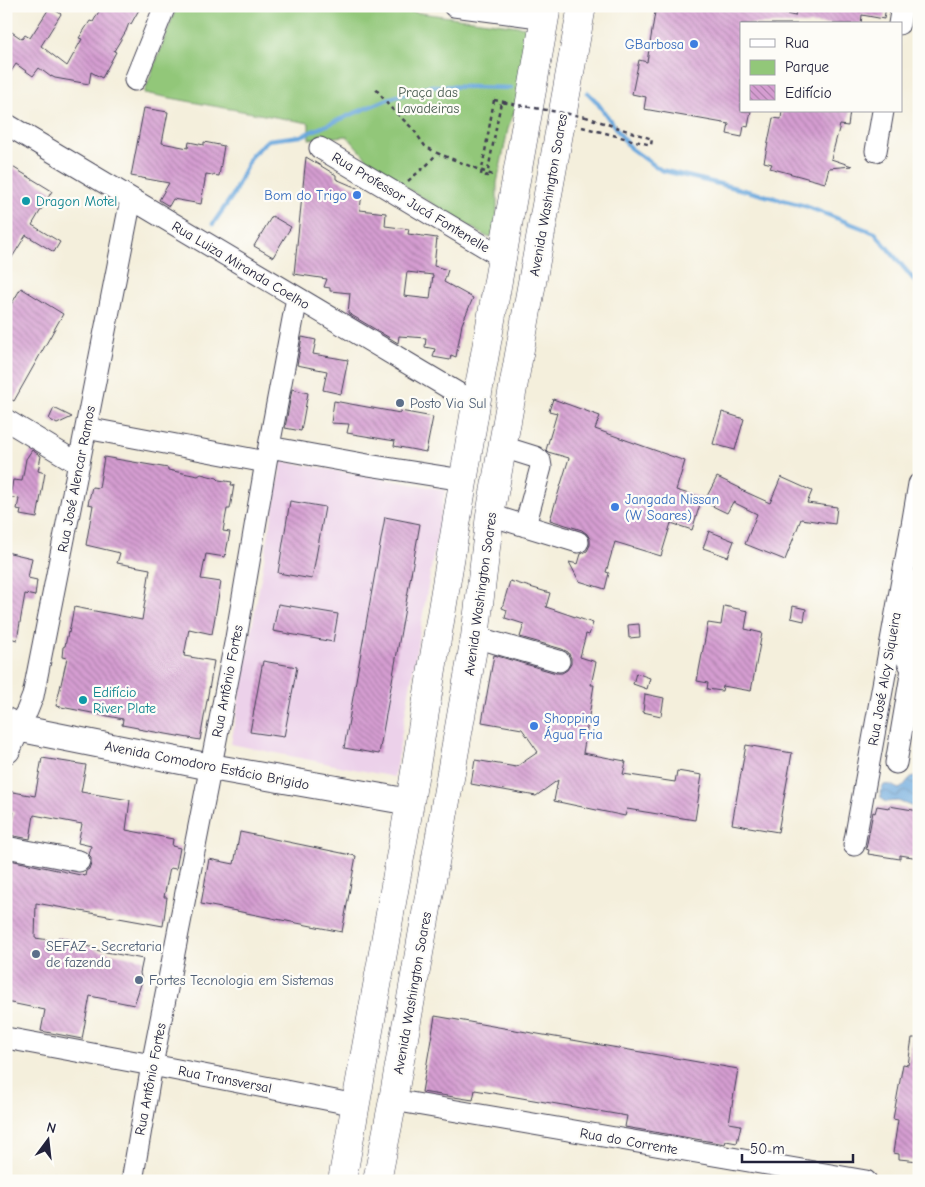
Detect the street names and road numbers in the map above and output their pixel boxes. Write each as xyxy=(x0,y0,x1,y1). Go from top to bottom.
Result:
street label: Avenida Washington Soares xyxy=(526,112,571,278)
street label: Rua Professor Jucá Fontenelle xyxy=(329,149,493,256)
street label: Rua Luiza Miranda Coelho xyxy=(169,218,313,313)
street label: Rua José Alencar Ramos xyxy=(54,404,99,554)
street label: Avenida Washington Soares xyxy=(461,511,500,677)
street label: Rua José Alcy Siqueira xyxy=(864,611,905,747)
street label: Rua Antônio Fortes xyxy=(208,623,247,739)
street label: Avenida Comodoro Estácio Brigido xyxy=(103,737,311,794)
street label: Avenida Washington Soares xyxy=(390,910,435,1076)
street label: Rua Antônio Fortes xyxy=(131,1021,170,1137)
street label: Rua Transversal xyxy=(177,1062,273,1097)
street label: Rua do Corrente xyxy=(579,1125,679,1158)

